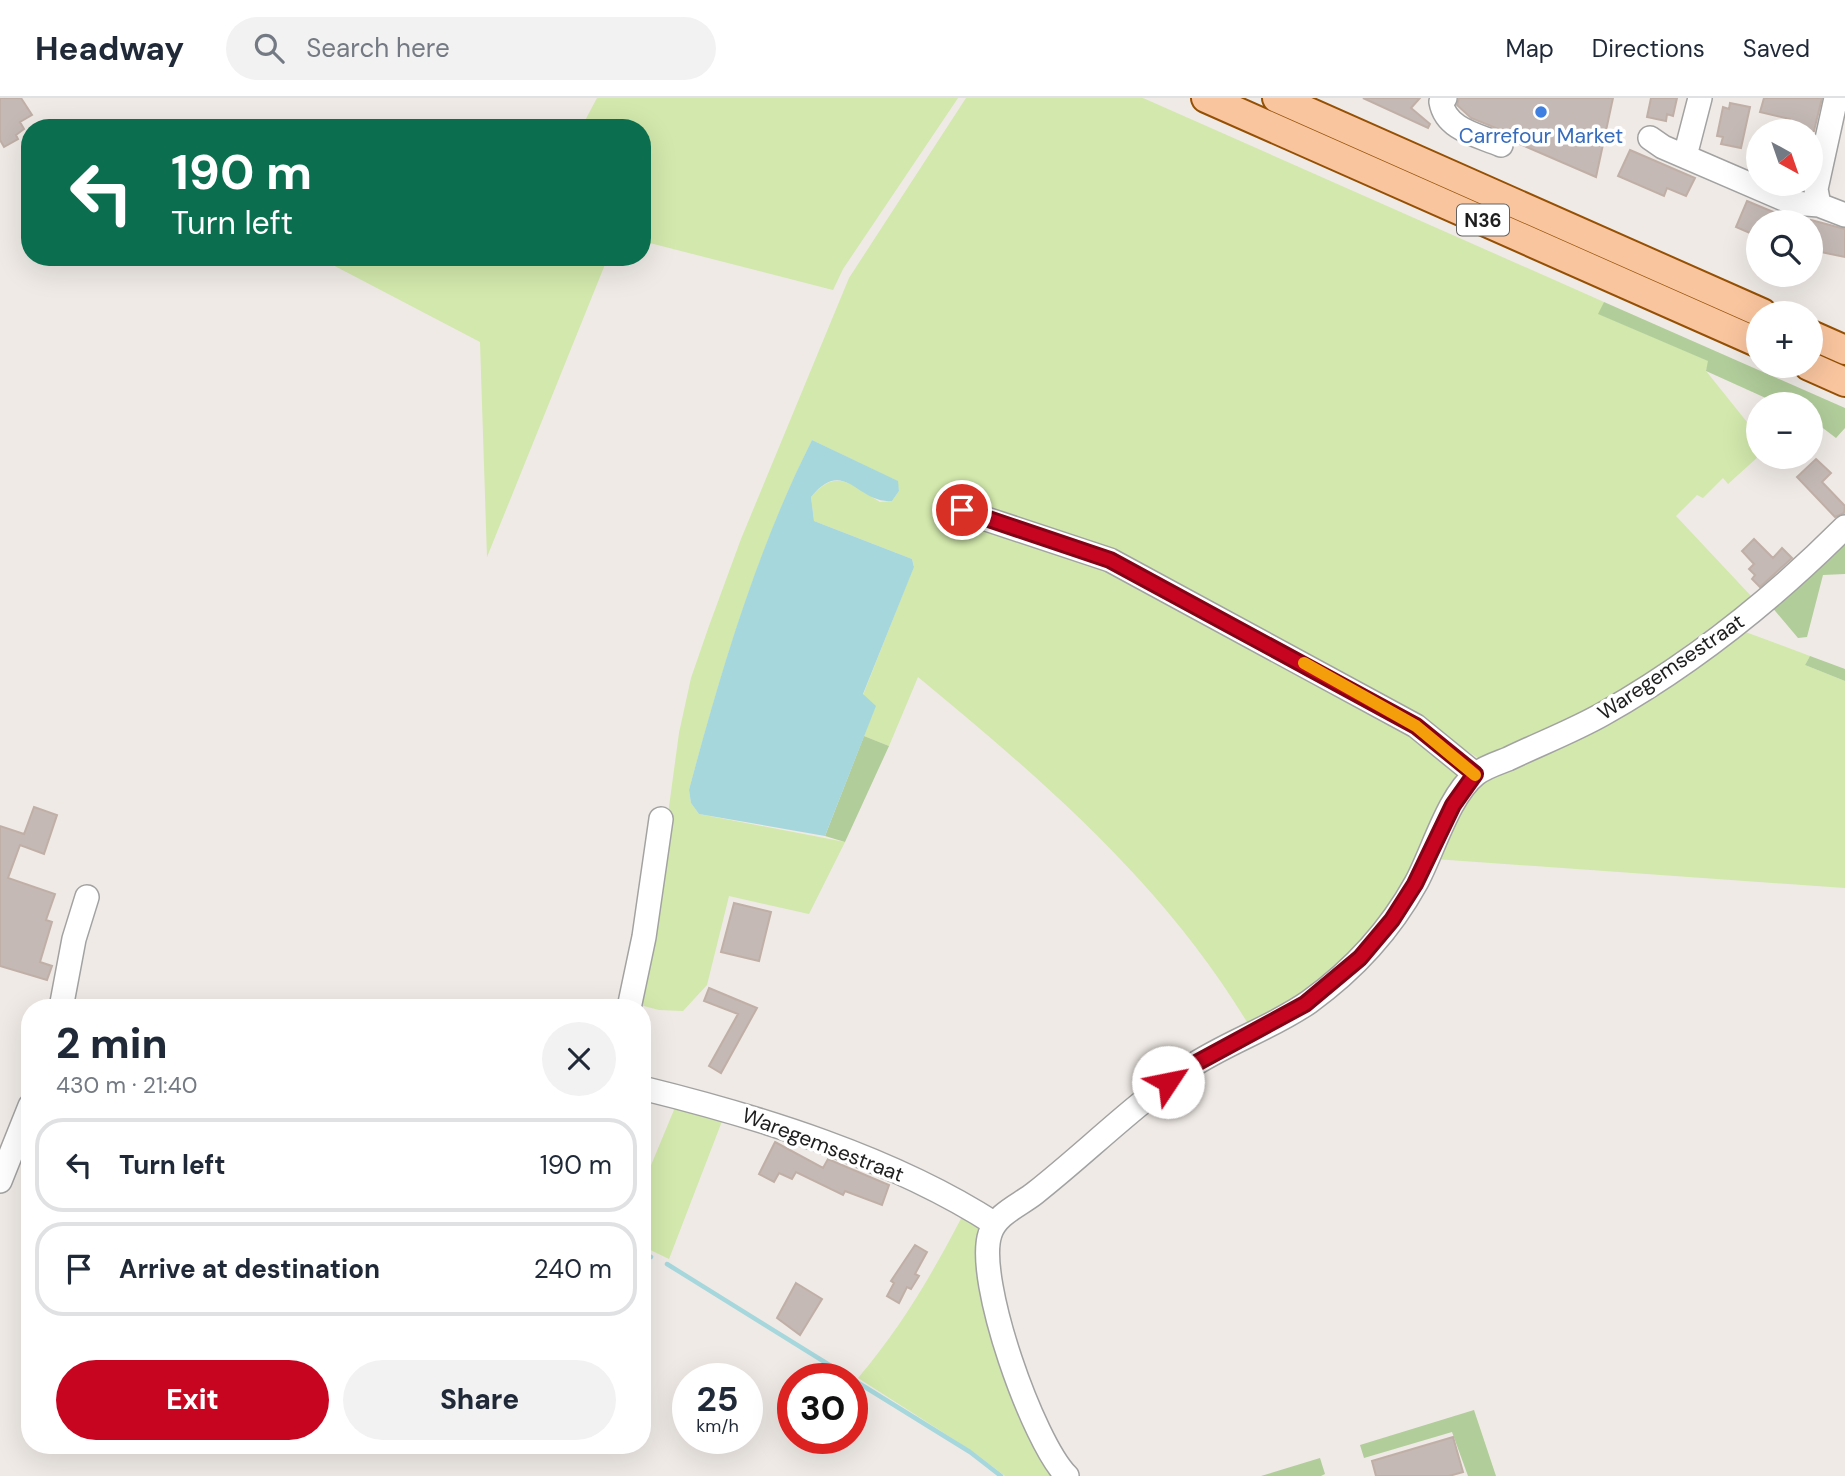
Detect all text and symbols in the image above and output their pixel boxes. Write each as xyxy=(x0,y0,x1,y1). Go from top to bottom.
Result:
search box xyxy=(226,17,716,80)
text: Headway xyxy=(35,27,184,70)
icon: search xyxy=(250,29,288,67)
text: Search here xyxy=(306,31,450,65)
text: Map xyxy=(1506,33,1554,64)
text: Directions xyxy=(1592,33,1705,64)
text: Saved xyxy=(1743,33,1810,64)
marker: Carrefour Market xyxy=(1533,104,1549,120)
north arrow xyxy=(1746,119,1824,196)
map controls xyxy=(1746,119,1823,469)
place label: Carrefour Market xyxy=(1459,122,1623,150)
text: 190 m xyxy=(171,140,312,204)
icon: left xyxy=(56,147,147,238)
text: Turn left xyxy=(171,202,293,244)
road number: N36 xyxy=(1457,204,1509,236)
button: search xyxy=(1746,210,1823,287)
button: + xyxy=(1746,301,1823,378)
button: − xyxy=(1746,392,1823,469)
pin xyxy=(932,480,992,540)
icon: arrive xyxy=(943,491,981,529)
street label: Waregemsestraat xyxy=(1592,608,1750,726)
text: 2 min xyxy=(56,1016,167,1071)
button: close xyxy=(542,1022,616,1096)
position arrow xyxy=(1131,1045,1205,1119)
text: 430 m · 21:40 xyxy=(56,1070,197,1100)
street label: Waregemsestraat xyxy=(738,1101,908,1189)
icon: left xyxy=(60,1146,98,1184)
text: Turn left xyxy=(119,1148,226,1182)
text: 190 m xyxy=(540,1148,612,1182)
icon: arrive xyxy=(60,1250,98,1288)
text: Arrive at destination xyxy=(119,1252,380,1286)
text: 240 m xyxy=(534,1252,612,1286)
button: Exit xyxy=(56,1360,329,1440)
button: Share xyxy=(343,1360,616,1440)
speed limit sign: 30 xyxy=(777,1363,868,1454)
text: 25 xyxy=(697,1376,738,1422)
text: km/h xyxy=(696,1414,739,1438)

